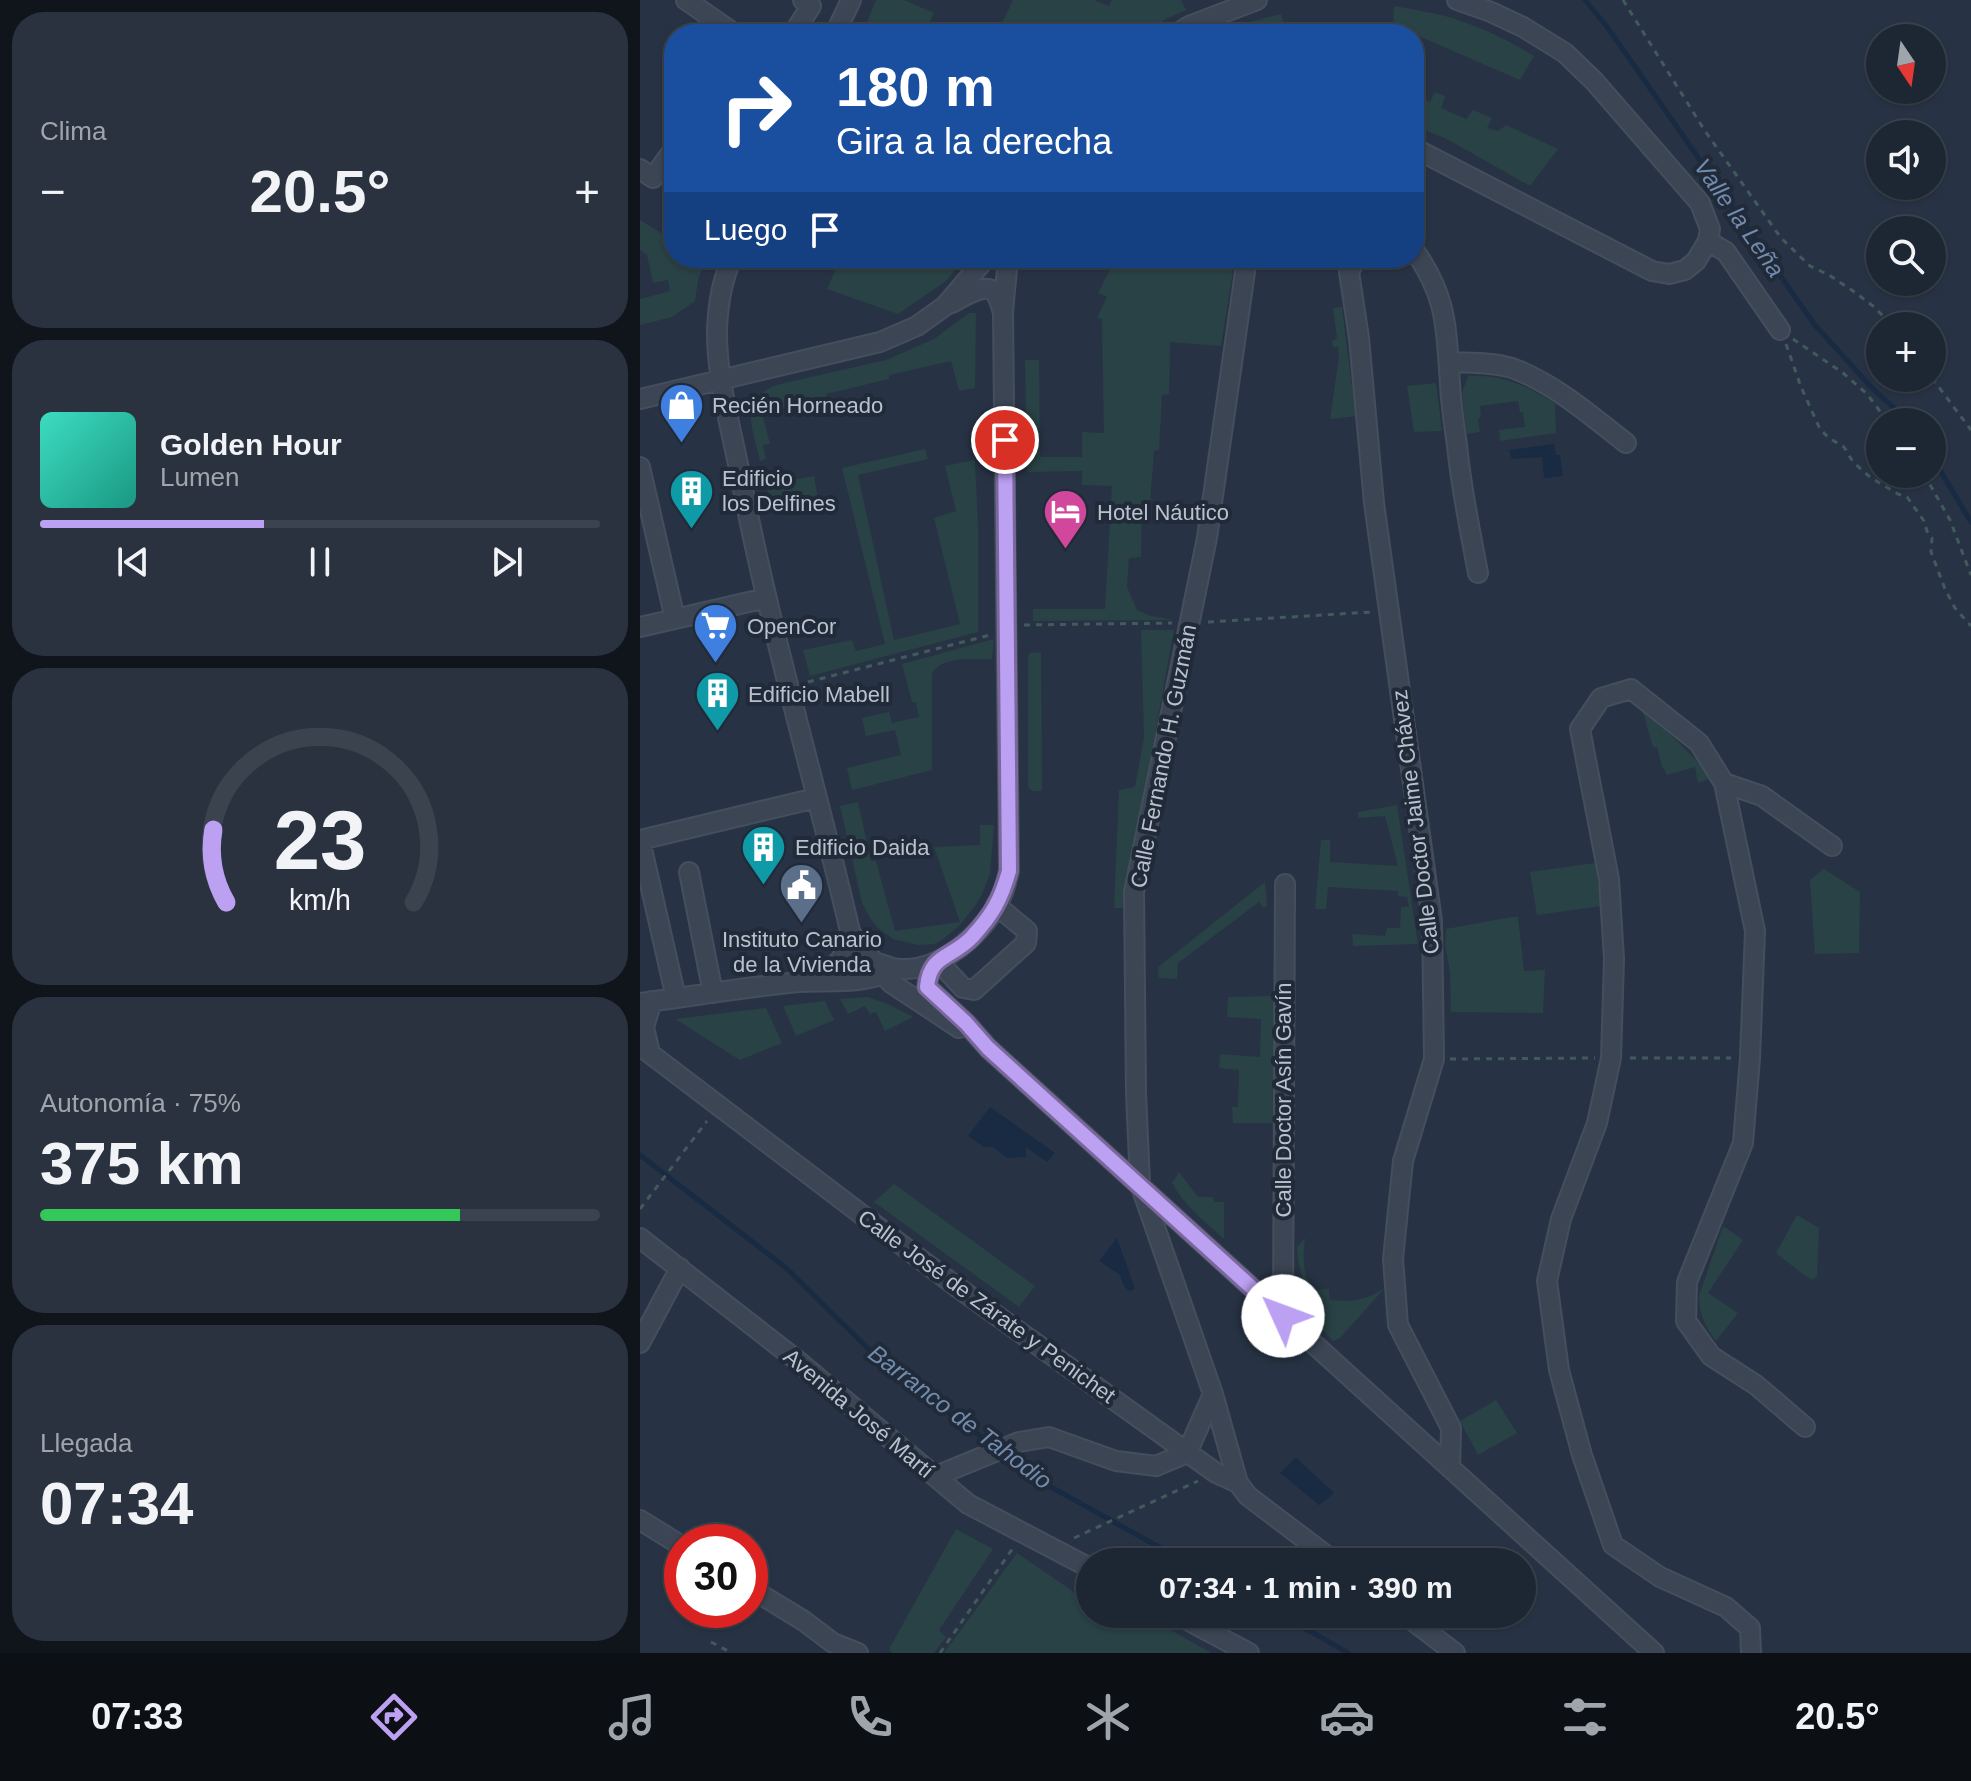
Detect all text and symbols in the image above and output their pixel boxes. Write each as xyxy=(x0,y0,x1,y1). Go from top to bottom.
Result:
north arrow xyxy=(1866,24,1946,104)
map controls xyxy=(1866,24,1946,488)
text: 180 m xyxy=(836,55,995,118)
icon: right xyxy=(704,56,808,160)
text: Clima xyxy=(40,116,106,146)
button: sound xyxy=(1866,120,1946,200)
text: Gira a la derecha xyxy=(836,121,1112,162)
water label: Valle la Leña xyxy=(1689,153,1790,282)
text: 20.5° xyxy=(250,158,390,225)
text: − xyxy=(40,167,66,216)
text: + xyxy=(574,167,600,216)
icon: arrive xyxy=(803,208,847,252)
text: Luego xyxy=(704,213,787,246)
button: search xyxy=(1866,216,1946,296)
button: + xyxy=(1866,312,1946,392)
shop icon: Recién Horneado xyxy=(657,381,705,444)
place label: Recién Horneado xyxy=(712,393,883,418)
pin xyxy=(971,406,1039,474)
button: − xyxy=(1866,408,1946,488)
icon: arrive xyxy=(983,418,1027,462)
text: Golden Hour xyxy=(160,428,342,461)
text: Lumen xyxy=(160,462,240,492)
place label: Edificio los Delfines xyxy=(722,466,836,516)
building icon: Edificio los Delfines xyxy=(667,467,715,530)
hotel icon: Hotel Náutico xyxy=(1042,488,1090,551)
place label: Hotel Náutico xyxy=(1097,500,1229,525)
icon: previous xyxy=(111,540,155,584)
icon: pause xyxy=(298,540,342,584)
icon: next xyxy=(485,540,529,584)
supermarket icon: OpenCor xyxy=(692,602,740,665)
place label: OpenCor xyxy=(747,614,836,639)
street label: Calle Fernando H. Guzmán xyxy=(1126,622,1201,890)
building icon: Edificio Mabell xyxy=(693,670,741,733)
place label: Edificio Mabell xyxy=(748,682,890,707)
street label: Calle Doctor Jaime Chávez xyxy=(1387,688,1444,956)
text: 23 xyxy=(274,793,366,886)
building icon: Edificio Daida xyxy=(740,823,788,886)
place label: Edificio Daida xyxy=(795,835,930,860)
public building icon: Instituto Canario de la Vivienda xyxy=(778,862,826,925)
text: km/h xyxy=(289,884,351,916)
place label: Instituto Canario de la Vivienda xyxy=(722,927,882,977)
street label: Calle Doctor Asín Gavín xyxy=(1271,983,1296,1217)
text: Autonomía · 75% xyxy=(40,1088,241,1118)
text: 375 km xyxy=(40,1130,244,1197)
street label: Calle José de Zárate y Penichet xyxy=(853,1205,1120,1408)
position arrow xyxy=(1241,1274,1325,1358)
water label: Barranco de Tahodio xyxy=(864,1339,1057,1494)
street label: Avenida José Martí xyxy=(779,1343,939,1483)
text: Llegada xyxy=(40,1428,133,1458)
text: 07:34 xyxy=(40,1470,193,1537)
speed limit sign: 30 xyxy=(664,1524,768,1628)
text: 07:34 · 1 min · 390 m xyxy=(1159,1571,1453,1604)
icon: directions xyxy=(366,1689,422,1745)
icon: music xyxy=(604,1689,660,1745)
icon: phone xyxy=(842,1689,898,1745)
icon: climate xyxy=(1080,1689,1136,1745)
icon: car xyxy=(1319,1689,1375,1745)
icon: filters xyxy=(1557,1689,1613,1745)
text: 07:33 xyxy=(91,1696,183,1737)
text: 20.5° xyxy=(1795,1696,1880,1737)

